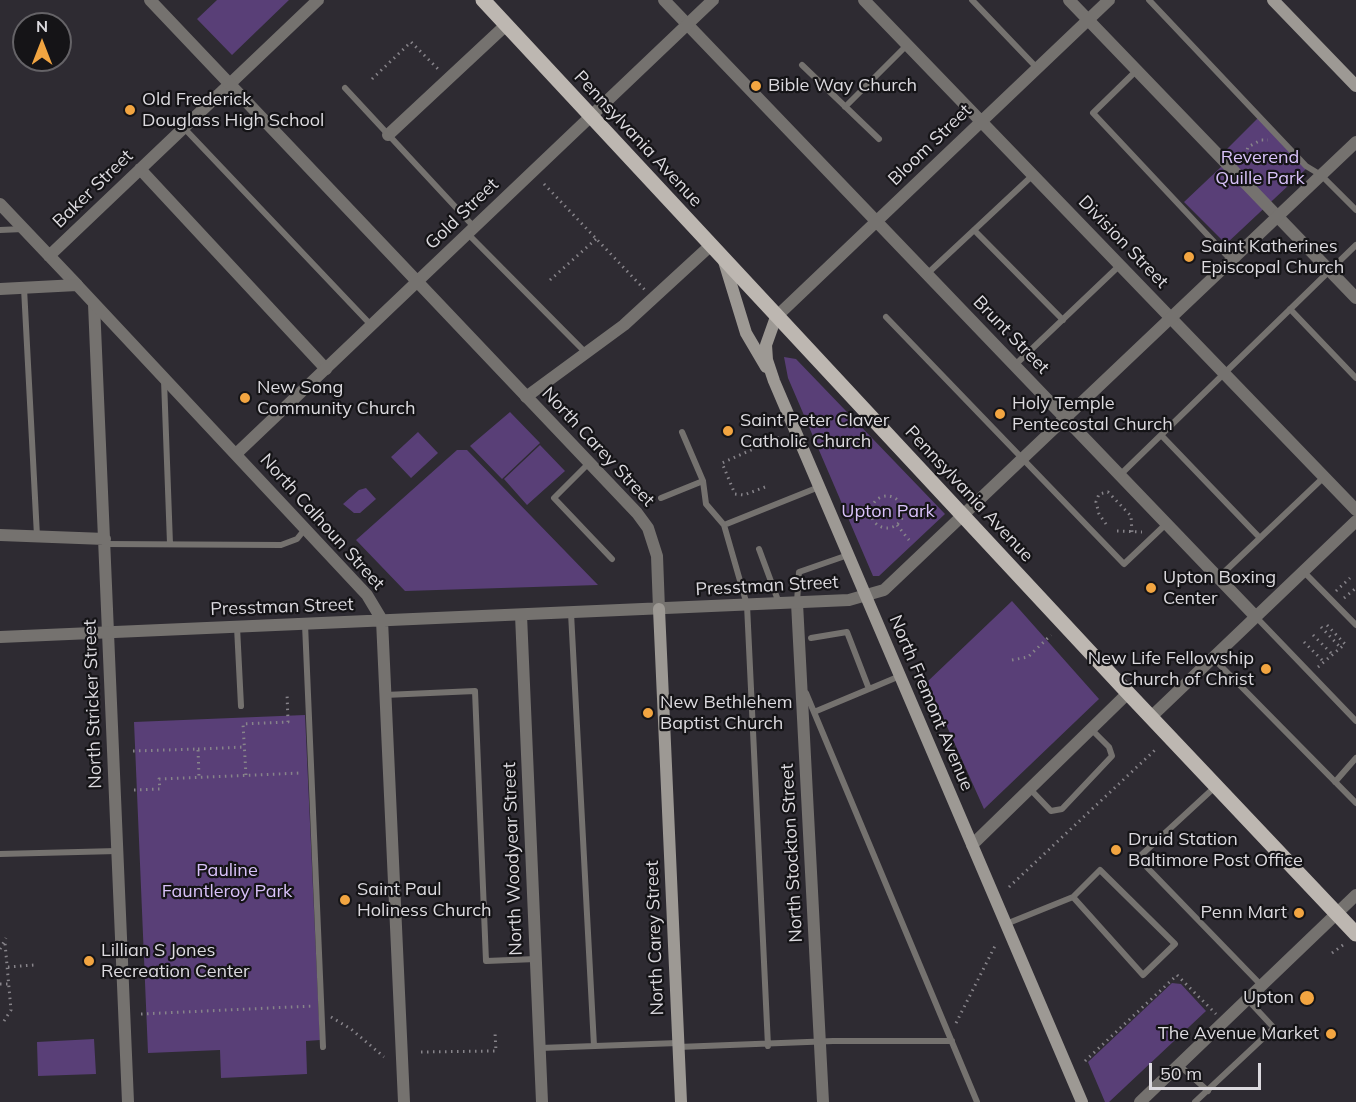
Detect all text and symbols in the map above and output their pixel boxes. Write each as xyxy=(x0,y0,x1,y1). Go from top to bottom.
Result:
north arrow xyxy=(12,12,72,72)
text: N xyxy=(36,16,48,36)
street label: Pennsylvania Avenue xyxy=(569,67,707,211)
place label: Bible Way Church xyxy=(768,75,917,97)
marker: Bible Way Church xyxy=(749,79,763,93)
place label: Old Frederick Douglass High School xyxy=(142,89,324,132)
street label: Bloom Street xyxy=(884,100,976,190)
marker: Old Frederick Douglass High School xyxy=(123,103,137,117)
street label: Baker Street xyxy=(48,145,138,233)
park label: Reverend Quille Park xyxy=(1215,147,1305,190)
street label: Gold Street xyxy=(421,174,503,254)
street label: Division Street xyxy=(1074,191,1172,293)
place label: Saint Katherines Episcopal Church xyxy=(1201,236,1344,278)
marker: Saint Katherines Episcopal Church xyxy=(1182,250,1196,264)
street label: Brunt Street xyxy=(968,291,1054,379)
place label: New Song Community Church xyxy=(257,377,416,420)
street label: North Carey Street xyxy=(537,383,659,511)
marker: New Song Community Church xyxy=(238,391,252,405)
place label: Holy Temple Pentecostal Church xyxy=(1012,393,1173,436)
marker: Holy Temple Pentecostal Church xyxy=(993,407,1007,421)
place label: Saint Peter Claver Catholic Church xyxy=(740,410,889,452)
street label: Pennsylvania Avenue xyxy=(900,422,1038,566)
marker: Saint Peter Claver Catholic Church xyxy=(721,424,735,438)
street label: North Calhoun Street xyxy=(255,450,389,594)
park label: Upton Park xyxy=(841,501,935,523)
place label: Upton Boxing Center xyxy=(1163,567,1276,610)
street label: Presstman Street xyxy=(695,571,839,601)
marker: Upton Boxing Center xyxy=(1144,581,1158,595)
street label: Presstman Street xyxy=(210,594,354,620)
street label: North Fremont Avenue xyxy=(884,612,978,794)
street label: North Stricker Street xyxy=(79,619,107,789)
place label: New Life Fellowship Church of Christ xyxy=(1088,648,1254,690)
marker: New Life Fellowship Church of Christ xyxy=(1259,662,1273,676)
place label: New Bethlehem Baptist Church xyxy=(660,692,793,734)
marker: New Bethlehem Baptist Church xyxy=(641,706,655,720)
street label: North Woodyear Street xyxy=(499,762,527,956)
street label: North Stockton Street xyxy=(777,763,807,943)
place label: Druid Station Baltimore Post Office xyxy=(1128,829,1303,872)
marker: Druid Station Baltimore Post Office xyxy=(1109,843,1123,857)
park label: Pauline Fauntleroy Park xyxy=(162,860,292,902)
street label: North Carey Street xyxy=(641,860,669,1016)
place label: Saint Paul Holiness Church xyxy=(357,879,492,922)
marker: Saint Paul Holiness Church xyxy=(338,893,352,907)
place label: Penn Mart xyxy=(1201,902,1287,924)
marker: Penn Mart xyxy=(1292,906,1306,920)
place label: Lillian S Jones Recreation Center xyxy=(101,940,250,982)
marker: Lillian S Jones Recreation Center xyxy=(82,954,96,968)
place label: Upton xyxy=(1243,987,1294,1009)
marker: Upton xyxy=(1298,989,1316,1007)
place label: The Avenue Market xyxy=(1158,1023,1319,1045)
marker: The Avenue Market xyxy=(1324,1027,1338,1041)
scale bar xyxy=(1152,1051,1264,1089)
text: 50 m xyxy=(1160,1062,1202,1085)

